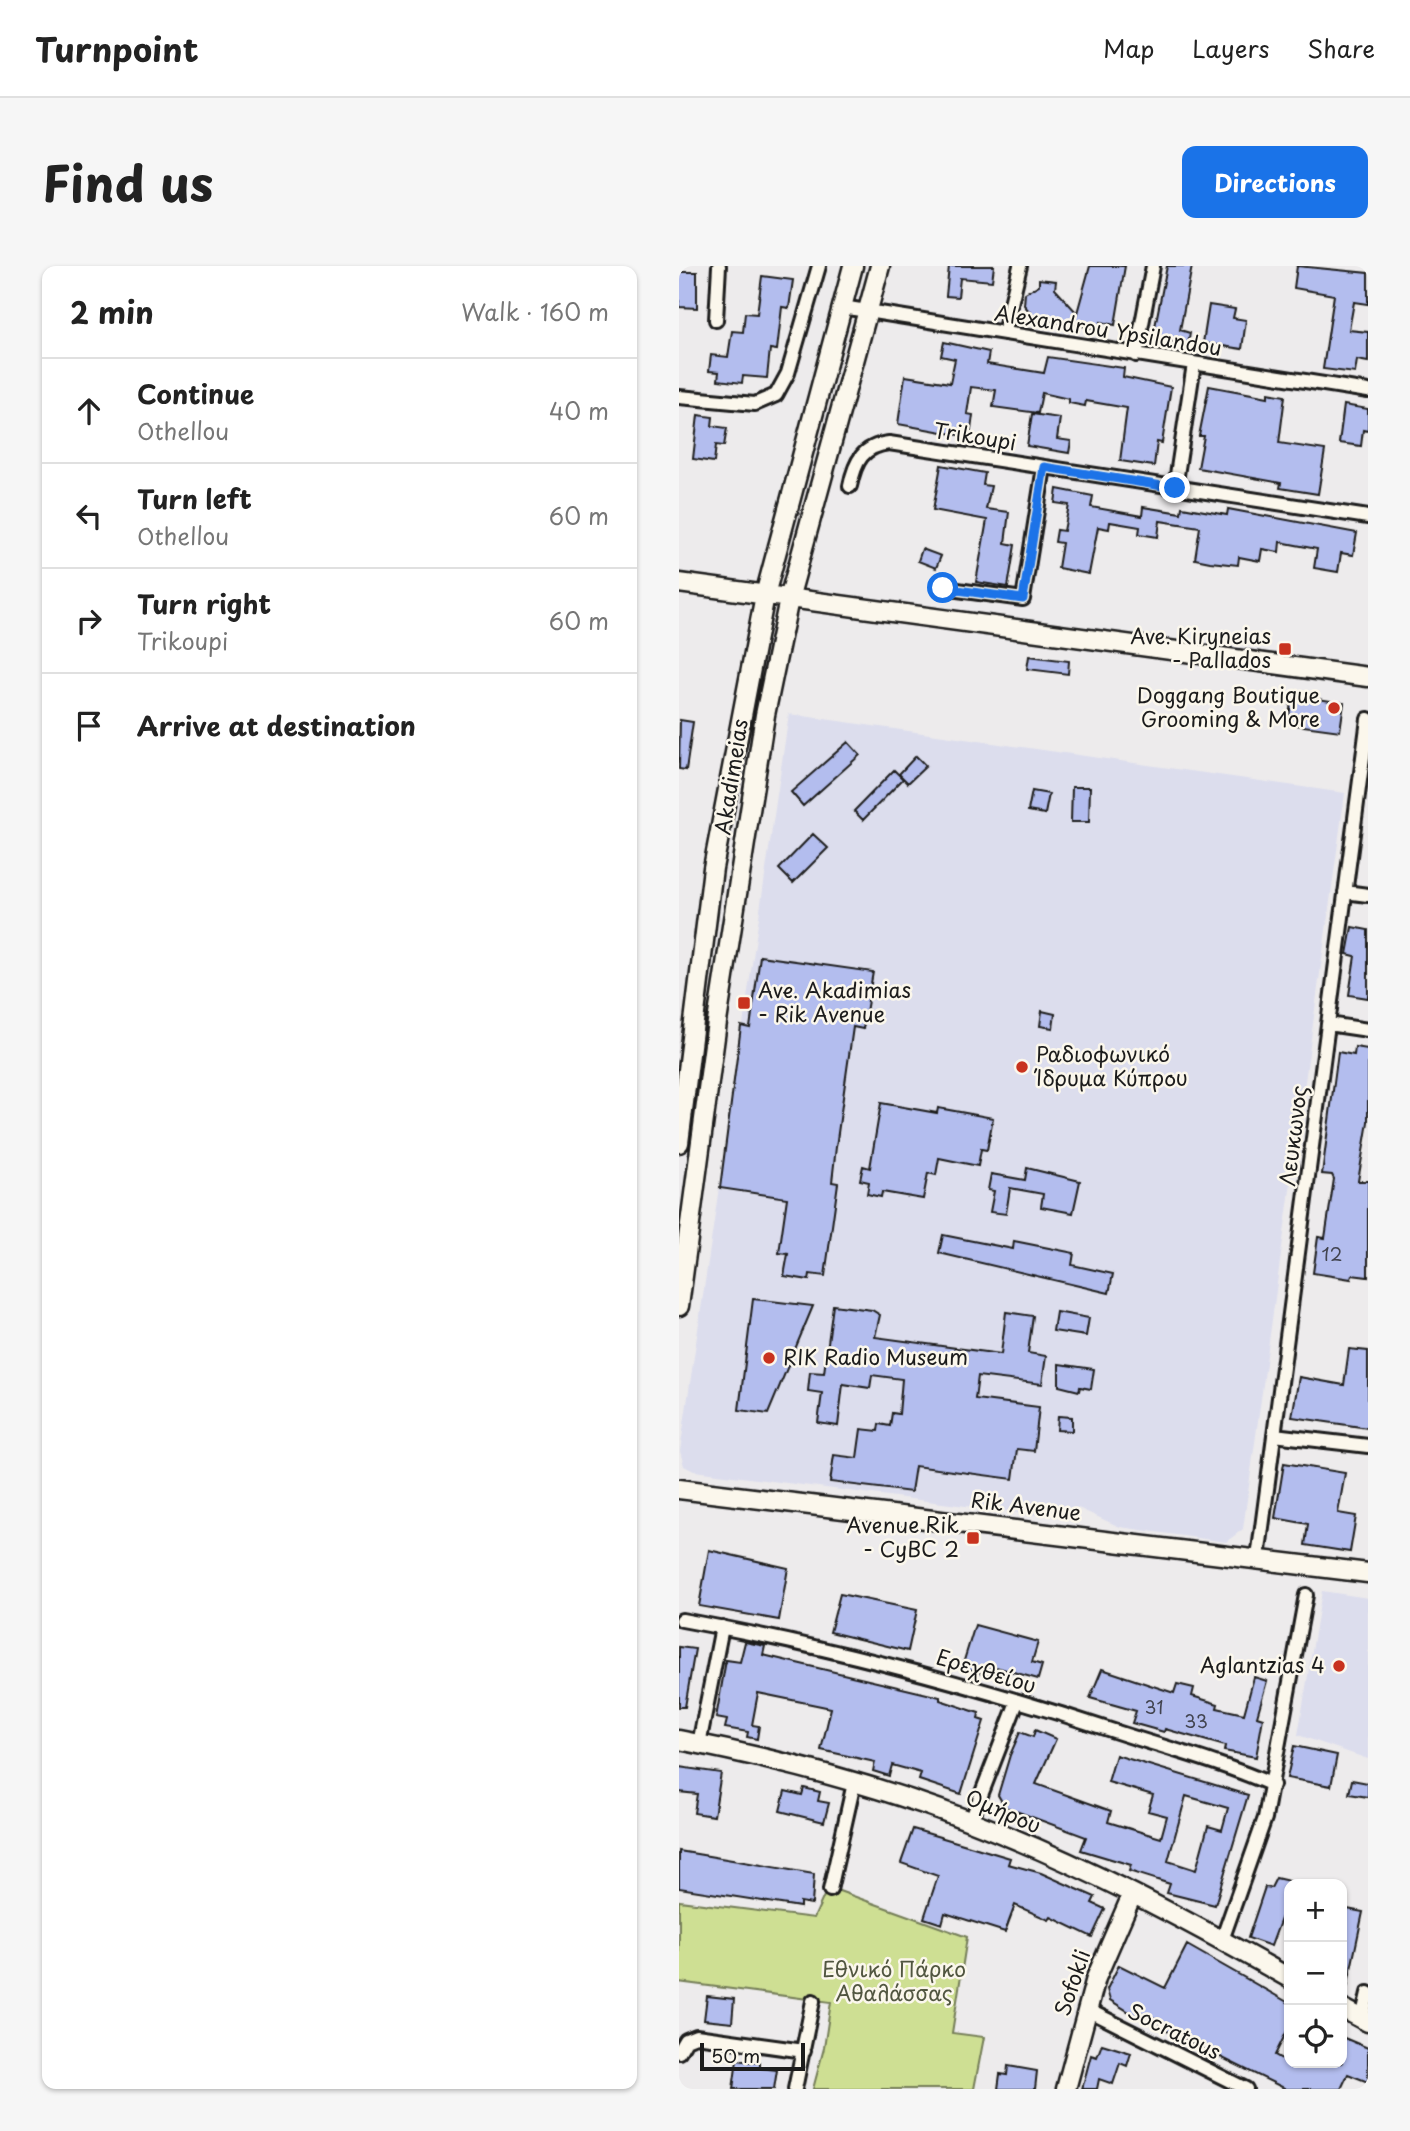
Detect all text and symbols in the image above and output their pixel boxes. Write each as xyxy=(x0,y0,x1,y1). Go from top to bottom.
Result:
text: Turnpoint xyxy=(35,23,199,73)
text: Map xyxy=(1103,30,1154,66)
text: Layers xyxy=(1192,30,1269,66)
text: Share xyxy=(1307,30,1375,66)
text: Find us xyxy=(42,145,213,219)
button: Directions xyxy=(1182,146,1368,218)
text: 2 min xyxy=(70,289,154,334)
text: Walk · 160 m xyxy=(461,294,609,329)
street label: Alexandrou Ypsilandou xyxy=(992,295,1224,363)
text: Continue xyxy=(137,374,254,413)
icon: ahead xyxy=(70,392,108,430)
text: 40 m xyxy=(549,393,609,428)
text: Othellou xyxy=(137,413,229,448)
street label: Trikoupi xyxy=(932,413,1019,457)
route end xyxy=(1159,472,1190,503)
text: Turn left xyxy=(137,479,252,518)
icon: left xyxy=(70,497,108,535)
text: 60 m xyxy=(549,498,609,533)
text: Othellou xyxy=(137,518,229,553)
route start xyxy=(927,572,958,603)
text: Turn right xyxy=(137,584,271,623)
icon: right xyxy=(70,602,108,640)
text: 60 m xyxy=(549,603,609,638)
place label: Ave. Kiryneias - Pallados xyxy=(1130,619,1271,675)
text: Trikoupi xyxy=(137,623,228,658)
marker: Ave. Kiryneias - Pallados xyxy=(1277,641,1293,657)
place label: Doggang Boutique Grooming & More xyxy=(1137,678,1320,734)
marker: Doggang Boutique Grooming & More xyxy=(1326,700,1342,716)
text: Arrive at destination xyxy=(137,706,416,745)
icon: arrive xyxy=(70,707,108,745)
street label: Akadimeias xyxy=(705,716,755,837)
place label: Ave. Akadimias - Rik Avenue xyxy=(758,973,911,1029)
marker: Ave. Akadimias - Rik Avenue xyxy=(736,995,752,1011)
place label: Ραδιοφωνικό Ίδρυμα Κύπρου xyxy=(1033,1037,1188,1093)
marker: Ραδιοφωνικό Ίδρυμα Κύπρου xyxy=(1014,1059,1030,1075)
street label: Λευκωνος xyxy=(1270,1084,1314,1188)
house number: 12 xyxy=(1322,1240,1342,1267)
place label: RIK Radio Museum xyxy=(783,1340,968,1372)
marker: RIK Radio Museum xyxy=(761,1350,777,1366)
street label: Rik Avenue xyxy=(969,1482,1083,1528)
place label: Avenue Rik - CyBC 2 xyxy=(846,1508,959,1564)
marker: Avenue Rik - CyBC 2 xyxy=(965,1530,981,1546)
street label: Ερεχθείου xyxy=(933,1640,1041,1700)
place label: Aglantzias 4 xyxy=(1200,1648,1325,1680)
marker: Aglantzias 4 xyxy=(1331,1658,1347,1674)
house number: 31 xyxy=(1145,1693,1163,1720)
house number: 33 xyxy=(1184,1707,1208,1734)
street label: Ομήρου xyxy=(961,1780,1046,1840)
map controls xyxy=(1284,1879,1347,2068)
button: + xyxy=(1284,1879,1347,1942)
button: − xyxy=(1284,1942,1347,2005)
street label: Sofokli xyxy=(1045,1945,1097,2020)
park label: Εθνικό Πάρκο Αθαλάσσας xyxy=(822,1952,966,2008)
street label: Socratous xyxy=(1123,1994,1227,2067)
button: locate xyxy=(1284,2005,1347,2068)
scale bar xyxy=(700,2040,805,2072)
text: 50 m xyxy=(711,2041,760,2069)

